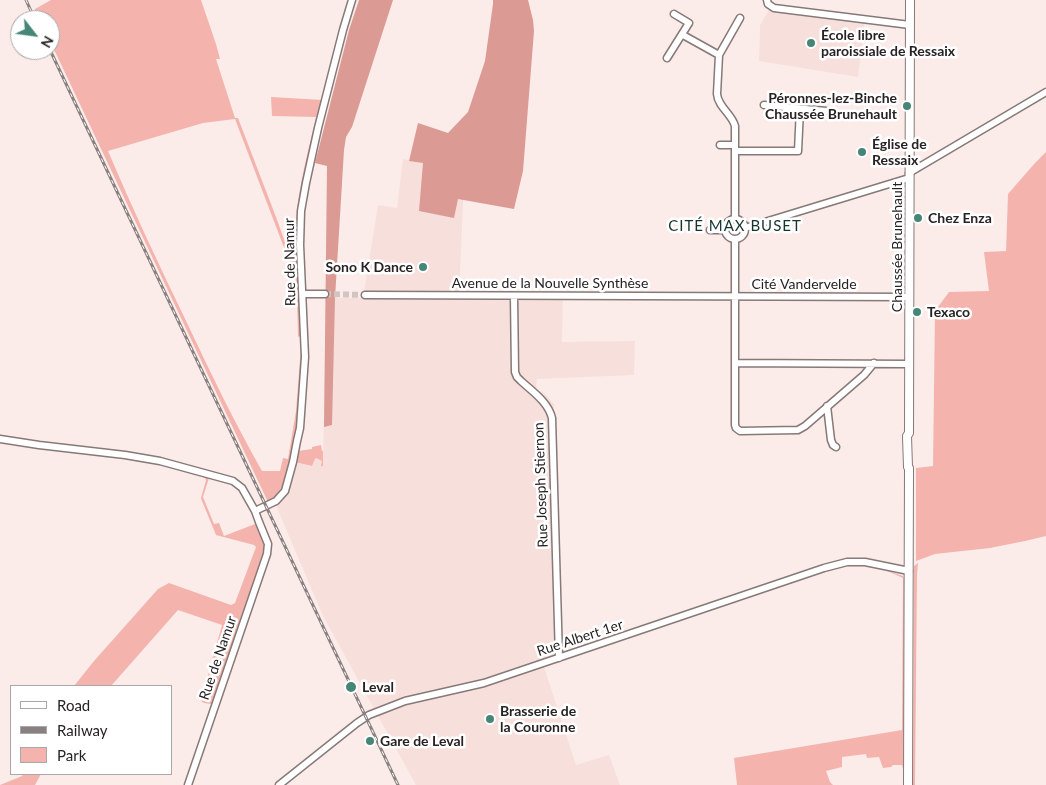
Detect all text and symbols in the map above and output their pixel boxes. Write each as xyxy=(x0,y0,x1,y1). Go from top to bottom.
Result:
north arrow xyxy=(10,10,60,60)
place label: École libre paroissiale de Ressaix xyxy=(821,27,955,59)
text: N xyxy=(38,33,58,51)
marker: École libre paroissiale de Ressaix xyxy=(805,37,817,49)
place label: Péronnes-lez-Binche Chaussée Brunehault xyxy=(765,90,897,122)
marker: Péronnes-lez-Binche Chaussée Brunehault xyxy=(901,100,913,112)
place label: Église de Ressaix xyxy=(872,136,927,168)
marker: Église de Ressaix xyxy=(856,146,868,158)
street label: Chaussée Brunehault xyxy=(889,182,905,312)
place label: Chez Enza xyxy=(928,210,992,226)
marker: Chez Enza xyxy=(912,212,924,224)
district label: CITÉ MAX BUSET xyxy=(666,217,804,235)
street label: Rue de Namur xyxy=(281,218,299,306)
place label: Sono K Dance xyxy=(325,259,413,275)
marker: Sono K Dance xyxy=(417,261,429,273)
street label: Avenue de la Nouvelle Synthèse xyxy=(452,275,648,291)
street label: Cité Vandervelde xyxy=(751,276,857,292)
place label: Texaco xyxy=(927,304,970,320)
marker: Texaco xyxy=(911,306,923,318)
street label: Rue Joseph Stiernon xyxy=(530,422,552,548)
street label: Rue de Namur xyxy=(196,614,240,702)
street label: Rue Albert 1er xyxy=(535,616,625,660)
place label: Leval xyxy=(362,679,394,695)
marker: Leval xyxy=(344,680,358,694)
legend xyxy=(10,685,172,775)
text: Road xyxy=(57,696,90,714)
place label: Brasserie de la Couronne xyxy=(500,703,576,736)
marker: Brasserie de la Couronne xyxy=(484,713,496,725)
text: Railway xyxy=(57,721,108,739)
place label: Gare de Leval xyxy=(380,733,464,749)
marker: Gare de Leval xyxy=(364,735,376,747)
text: Park xyxy=(57,746,86,764)

